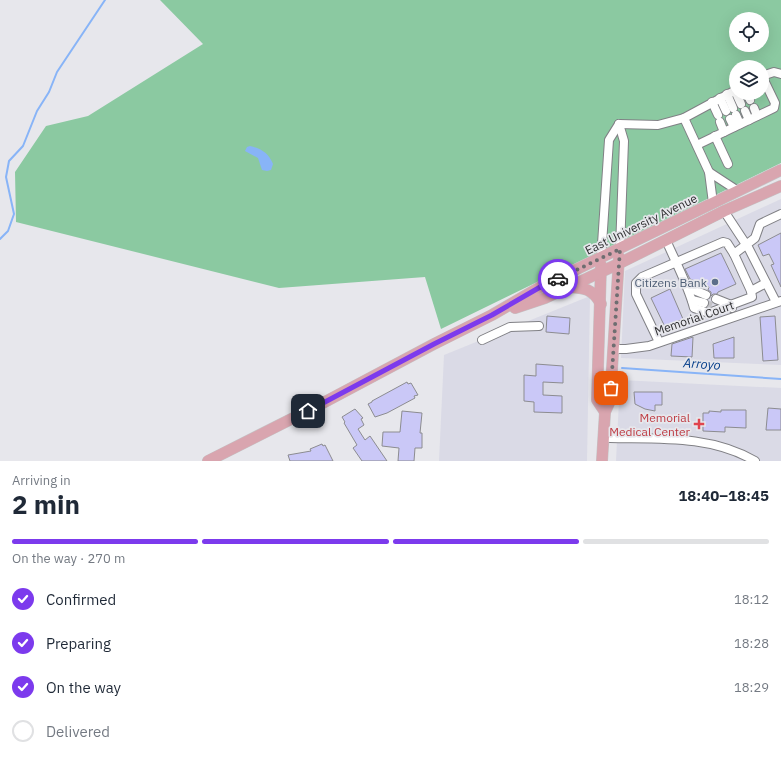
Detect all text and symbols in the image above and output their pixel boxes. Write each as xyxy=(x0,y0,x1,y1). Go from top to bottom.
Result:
map controls xyxy=(729,12,769,100)
button: locate xyxy=(729,12,769,52)
button: layers xyxy=(729,60,769,100)
street label: East University Avenue xyxy=(582,190,700,258)
courier xyxy=(538,259,578,299)
icon: car xyxy=(547,268,569,290)
place label: Citizens Bank xyxy=(634,275,708,290)
marker: Citizens Bank xyxy=(710,277,720,287)
street label: Memorial Court xyxy=(652,297,736,339)
water label: Arroyo xyxy=(682,354,721,374)
pin xyxy=(594,371,628,405)
icon: bag xyxy=(600,377,622,399)
pin xyxy=(291,394,325,428)
icon: home xyxy=(297,400,319,422)
place label: Memorial Medical Center xyxy=(609,410,691,439)
marker: Memorial Medical Center xyxy=(693,418,705,430)
text: Arriving in xyxy=(12,472,71,489)
text: 18:40–18:45 xyxy=(678,486,769,505)
text: 2 min xyxy=(12,487,80,521)
text: On the way · 270 m xyxy=(12,550,125,567)
icon: check xyxy=(12,588,34,610)
text: Confirmed xyxy=(46,590,116,609)
text: 18:12 xyxy=(734,591,769,608)
icon: check xyxy=(12,632,34,654)
text: Preparing xyxy=(46,634,111,653)
text: 18:28 xyxy=(734,635,769,652)
icon: check xyxy=(12,676,34,698)
text: On the way xyxy=(46,678,121,697)
text: 18:29 xyxy=(734,679,769,696)
text: Delivered xyxy=(46,722,110,741)

